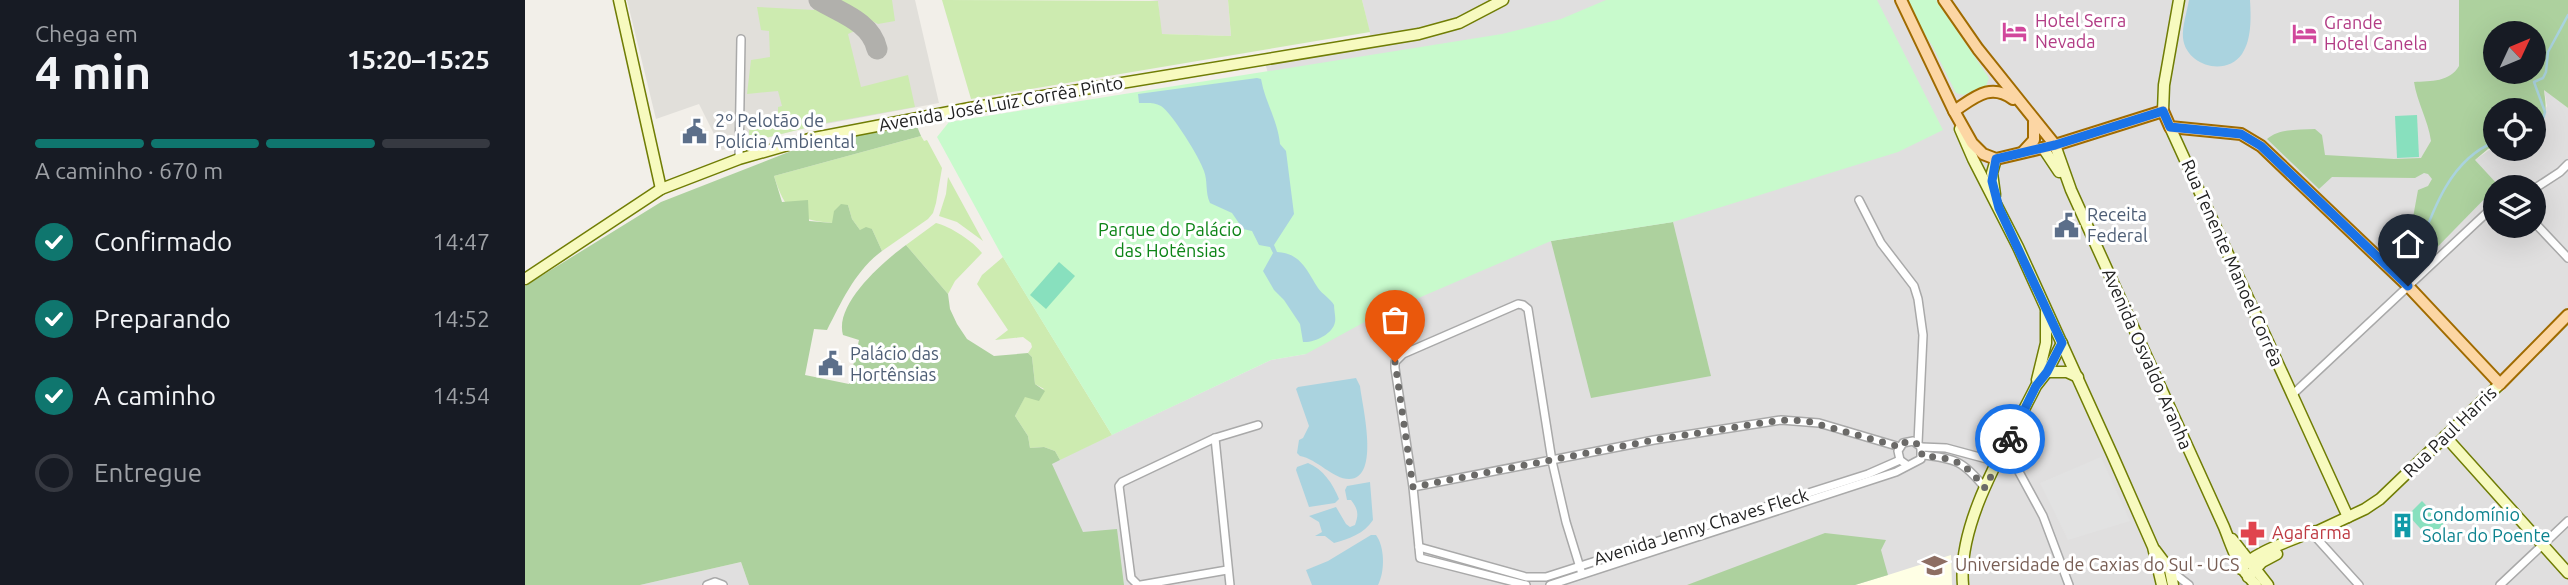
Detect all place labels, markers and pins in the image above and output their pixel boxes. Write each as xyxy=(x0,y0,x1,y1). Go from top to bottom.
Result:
place label: Hotel Serra Nevada xyxy=(2035,10,2126,51)
place label: Grande Hotel Canela xyxy=(2324,12,2427,53)
hotel icon: Hotel Serra Nevada xyxy=(2001,17,2029,45)
hotel icon: Grande Hotel Canela xyxy=(2290,19,2318,47)
place label: 2º Pelotão de Polícia Ambiental xyxy=(715,110,855,151)
public building icon: 2º Pelotão de Polícia Ambiental xyxy=(681,117,709,145)
place label: Receita Federal xyxy=(2087,204,2148,245)
public building icon: Receita Federal xyxy=(2053,211,2081,239)
pin xyxy=(2378,214,2438,286)
pin xyxy=(1365,290,1425,362)
place label: Palácio das Hortênsias xyxy=(850,343,939,384)
public building icon: Palácio das Hortênsias xyxy=(816,350,844,378)
place label: Condomínio Solar do Poente xyxy=(2422,504,2550,545)
building icon: Condomínio Solar do Poente xyxy=(2388,511,2416,539)
pharmacy icon: Agafarma xyxy=(2238,519,2266,547)
place label: Agafarma xyxy=(2272,522,2351,542)
school or university icon: Universidade de Caxias do Sul - UCS xyxy=(1921,551,1949,579)
place label: Universidade de Caxias do Sul - UCS xyxy=(1955,554,2240,574)

